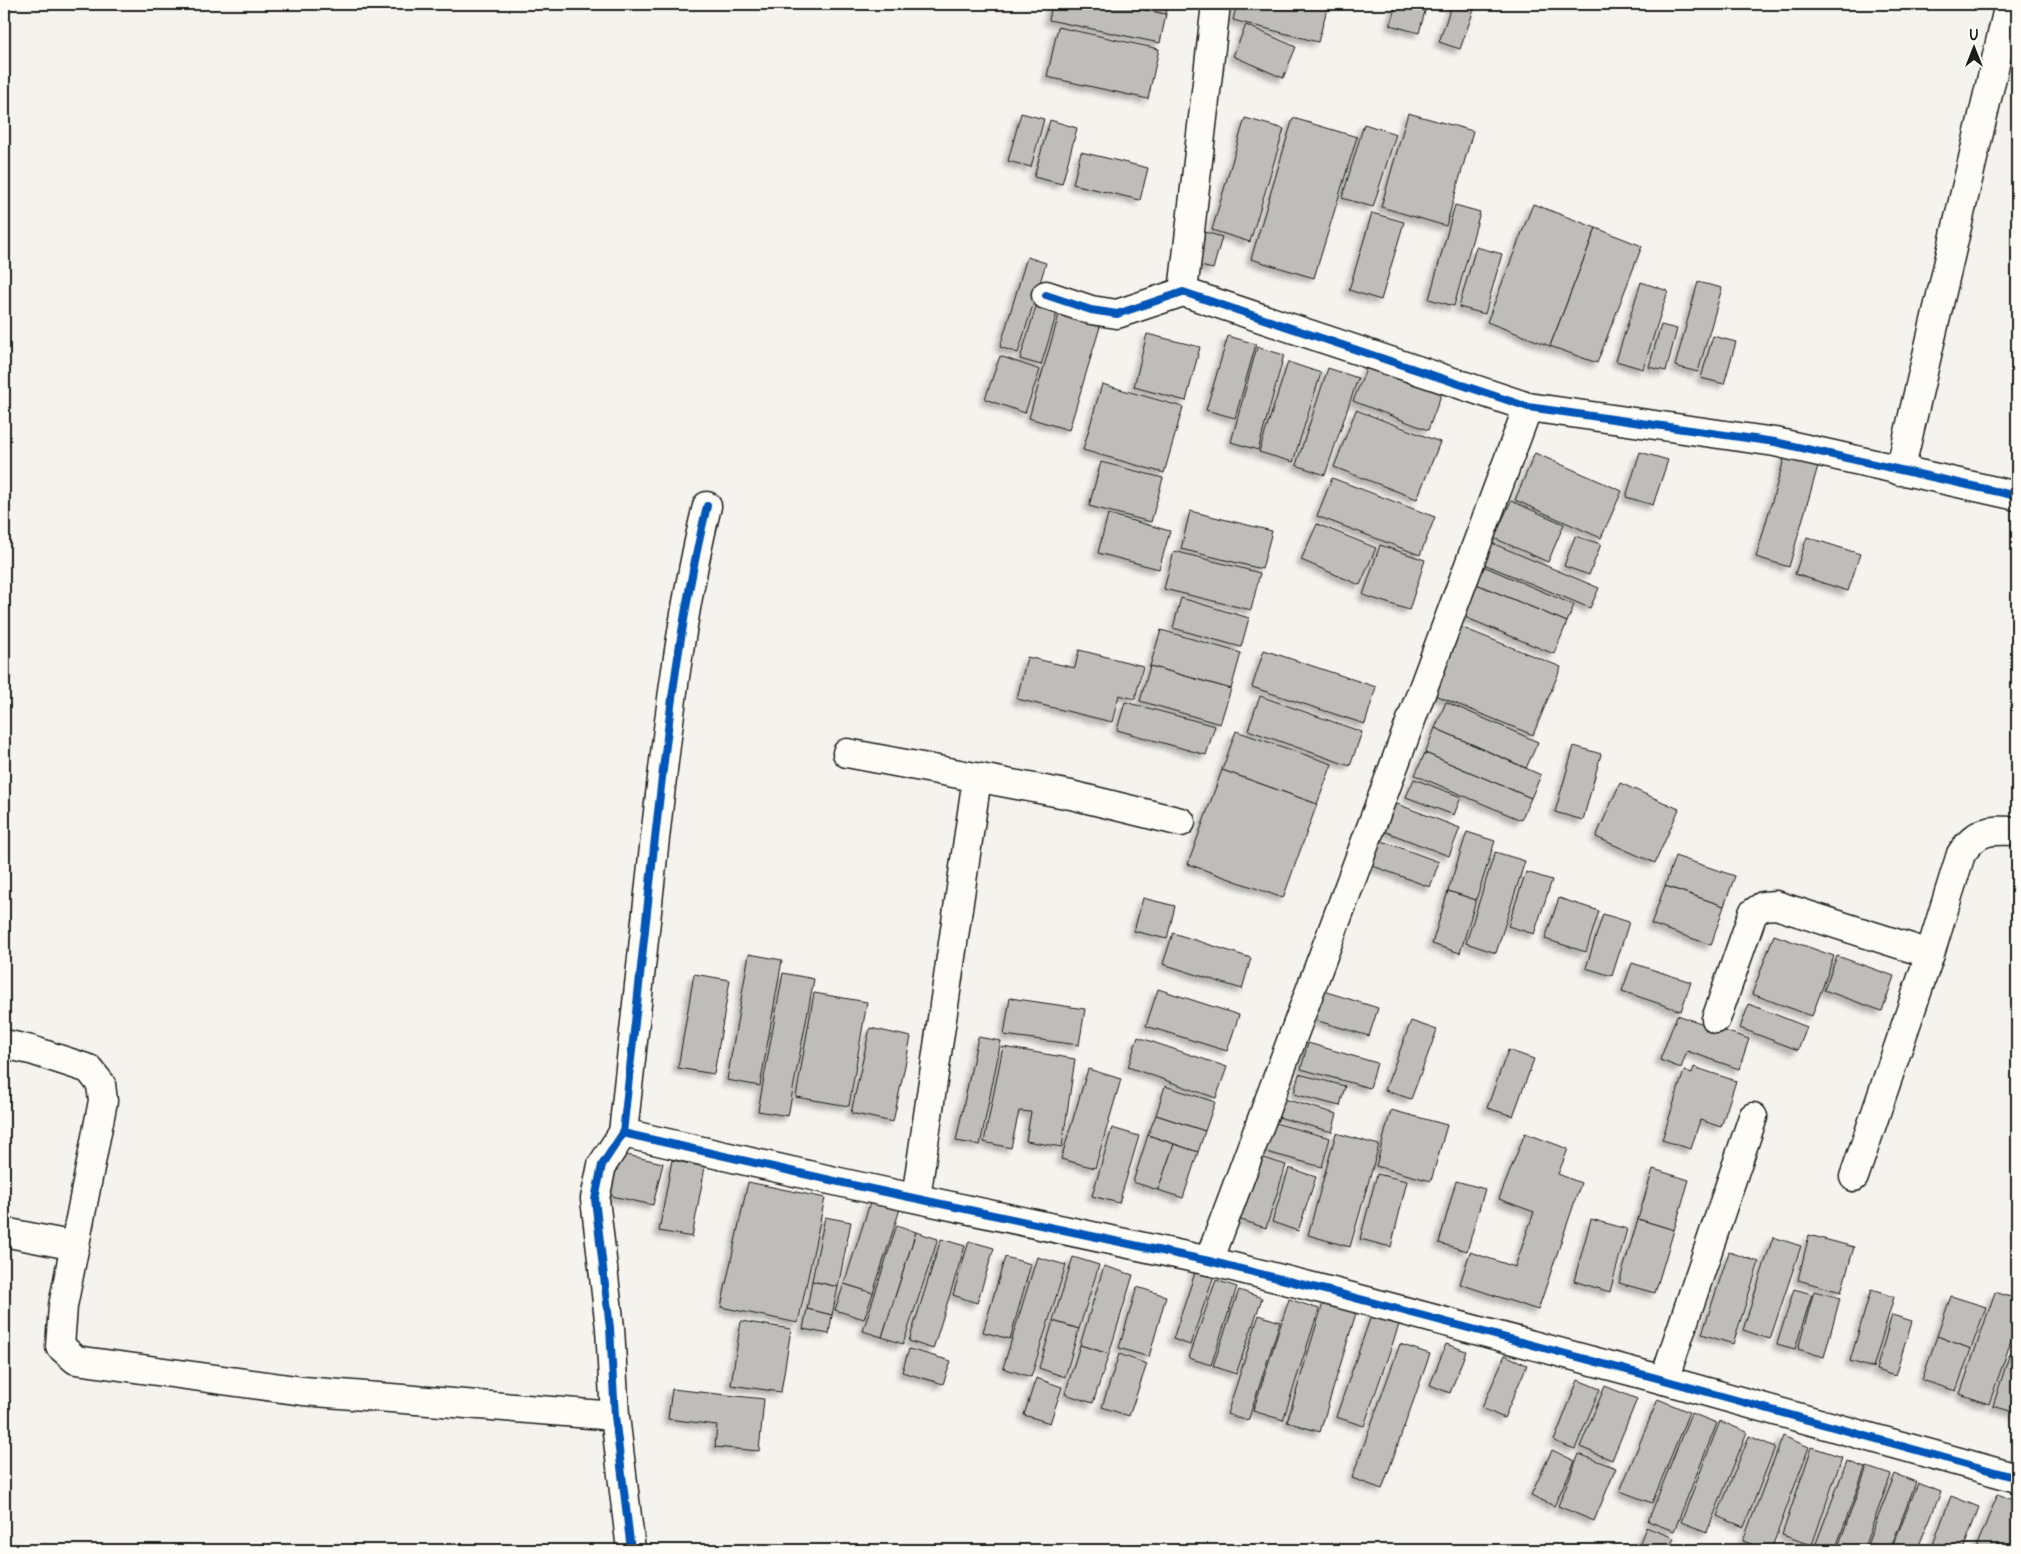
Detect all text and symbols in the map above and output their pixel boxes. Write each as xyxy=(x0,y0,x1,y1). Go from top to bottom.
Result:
north arrow xyxy=(1948,22,1998,72)
text: U xyxy=(1969,27,1979,44)

